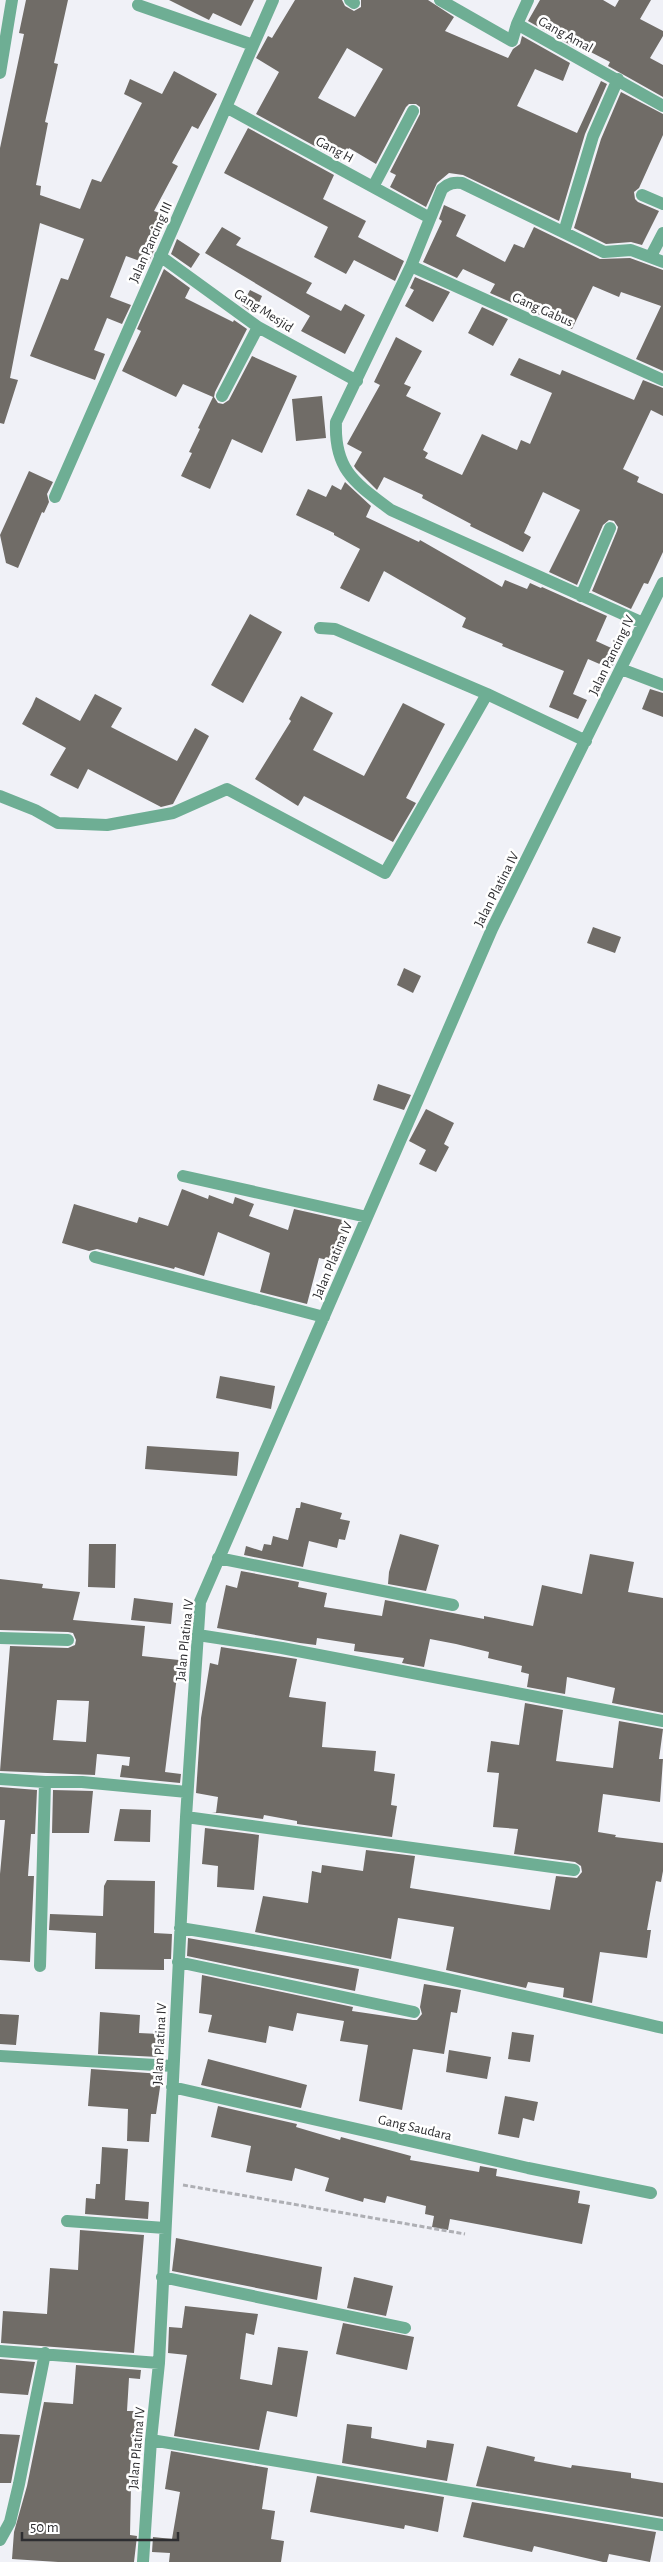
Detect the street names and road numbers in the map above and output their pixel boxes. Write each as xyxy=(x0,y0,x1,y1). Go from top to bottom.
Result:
street label: Gang Amal xyxy=(536,14,595,56)
street label: Gang H xyxy=(313,134,356,166)
street label: Jalan Pancing III xyxy=(127,200,175,285)
street label: Gang Mesjid xyxy=(231,287,296,335)
street label: Gang Gabus xyxy=(510,290,575,330)
street label: Jalan Pancing IV xyxy=(587,613,637,698)
street label: Jalan Platina IV xyxy=(472,850,522,929)
street label: Jalan Platina IV xyxy=(310,1220,355,1301)
street label: Jalan Platina IV xyxy=(174,1598,196,1682)
street label: Jalan Platina IV xyxy=(151,2002,169,2086)
street label: Gang Saudara xyxy=(377,2113,454,2143)
street label: Jalan Platina IV xyxy=(126,2406,148,2490)

